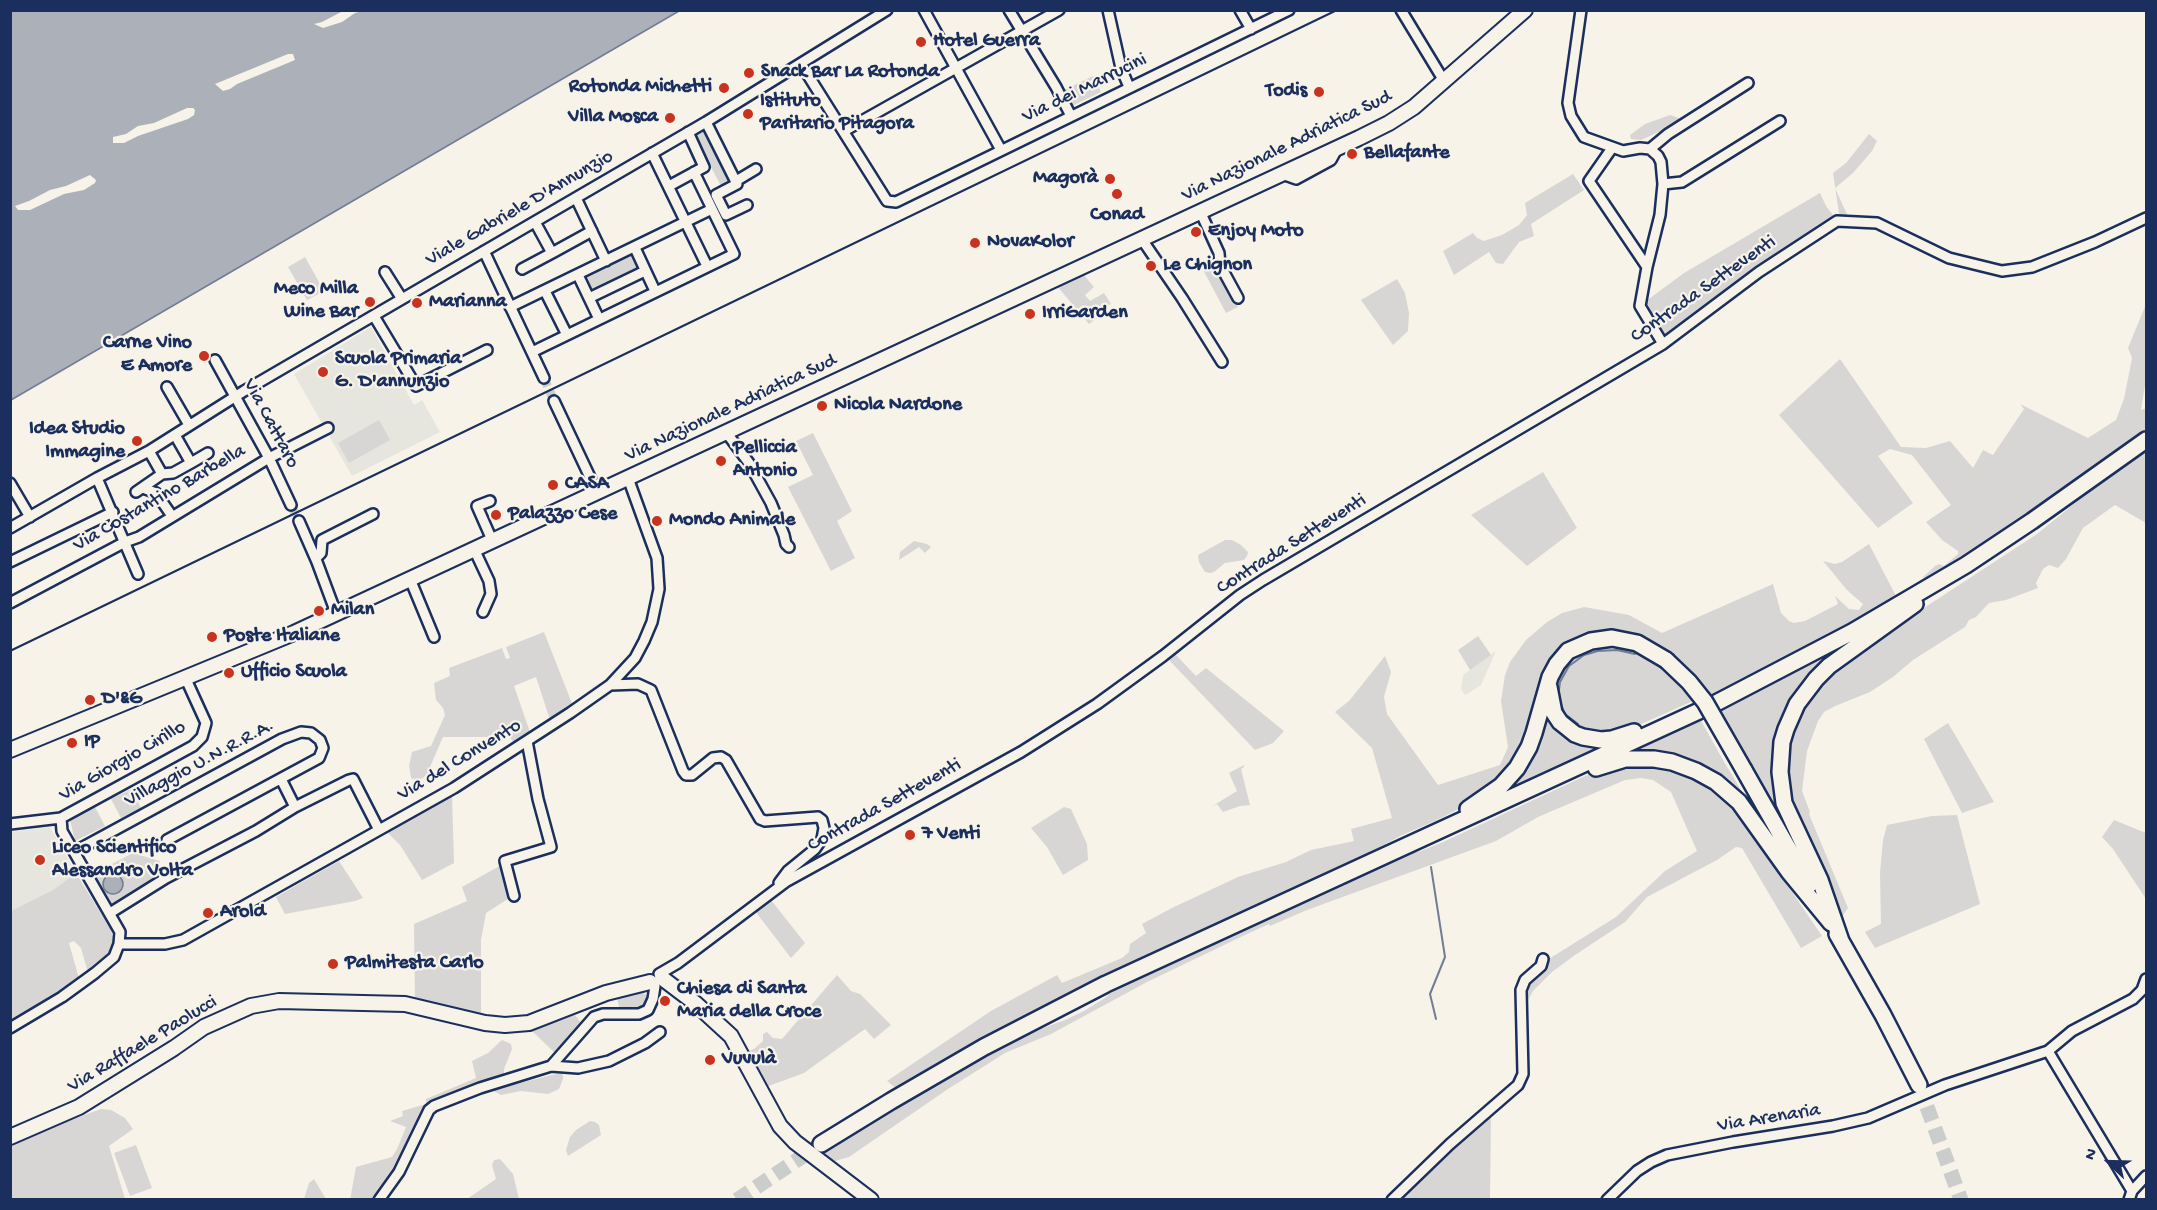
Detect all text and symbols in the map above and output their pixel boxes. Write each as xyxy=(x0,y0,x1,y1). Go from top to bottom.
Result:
place label: Hotel Guerra xyxy=(933,30,1040,54)
marker: Hotel Guerra xyxy=(914,35,928,49)
street label: Via dei Marrucini xyxy=(1019,48,1151,130)
place label: Snack Bar La Rotonda xyxy=(761,61,939,85)
marker: Snack Bar La Rotonda xyxy=(742,66,756,80)
place label: Rotonda Michetti xyxy=(569,76,712,100)
place label: Todis xyxy=(1266,80,1307,104)
marker: Rotonda Michetti xyxy=(717,81,731,95)
marker: Todis xyxy=(1312,85,1326,99)
street label: Via Nazionale Adriatica Sud xyxy=(1178,86,1396,208)
place label: Istituto Paritario Pitagora xyxy=(760,90,914,137)
place label: Villa Mosca xyxy=(568,106,658,130)
marker: Istituto Paritario Pitagora xyxy=(741,107,755,121)
marker: Villa Mosca xyxy=(663,111,677,125)
place label: Bellafante xyxy=(1364,142,1450,166)
street label: Viale Gabriele D'Annunzio xyxy=(422,145,618,273)
marker: Bellafante xyxy=(1345,147,1359,161)
place label: Magorà xyxy=(1033,167,1098,191)
marker: Magorà xyxy=(1103,172,1117,186)
marker: Conad xyxy=(1110,187,1124,201)
place label: Conad xyxy=(1090,204,1144,228)
place label: Enjoy Moto xyxy=(1208,220,1304,244)
marker: Enjoy Moto xyxy=(1189,225,1203,239)
place label: NovaKolor xyxy=(987,231,1074,255)
street label: Contrada Setteventi xyxy=(1627,231,1781,349)
marker: NovaKolor xyxy=(968,236,982,250)
place label: Le Chignon xyxy=(1163,254,1252,278)
marker: Le Chignon xyxy=(1144,259,1158,273)
place label: Meco Milla Wine Bar xyxy=(274,278,358,325)
place label: Marianna xyxy=(429,291,507,315)
marker: Meco Milla Wine Bar xyxy=(363,295,377,309)
marker: Marianna xyxy=(410,296,424,310)
place label: IrriGarden xyxy=(1042,302,1128,326)
marker: IrriGarden xyxy=(1023,307,1037,321)
place label: Carne Vino E Amore xyxy=(103,332,192,379)
place label: Scuola Primaria G. D'annunzio xyxy=(335,348,461,395)
marker: Carne Vino E Amore xyxy=(197,349,211,363)
street label: Via Nazionale Adriatica Sud xyxy=(621,349,841,469)
marker: Scuola Primaria G. D'annunzio xyxy=(316,365,330,379)
street label: Via Cattaro xyxy=(236,375,304,473)
place label: Nicola Nardone xyxy=(834,394,962,418)
marker: Nicola Nardone xyxy=(815,399,829,413)
place label: Idea Studio Immagine xyxy=(29,418,125,465)
marker: Idea Studio Immagine xyxy=(130,434,144,448)
place label: Pelliccia Antonio xyxy=(733,437,797,484)
street label: Via Costantino Barbella xyxy=(70,440,250,558)
marker: Pelliccia Antonio xyxy=(714,454,728,468)
place label: CASA xyxy=(565,473,609,497)
marker: CASA xyxy=(546,478,560,492)
street label: Contrada Setteventi xyxy=(1213,489,1371,601)
place label: Palazzo Cese xyxy=(508,503,617,527)
marker: Palazzo Cese xyxy=(489,508,503,522)
place label: Mondo Animale xyxy=(669,509,795,533)
marker: Mondo Animale xyxy=(650,514,664,528)
place label: Milan xyxy=(331,599,374,623)
marker: Milan xyxy=(312,604,326,618)
place label: Poste Italiane xyxy=(224,625,340,649)
marker: Poste Italiane xyxy=(205,630,219,644)
place label: Ufficio Scuola xyxy=(241,661,347,685)
marker: Ufficio Scuola xyxy=(222,666,236,680)
place label: D'&G xyxy=(102,688,142,712)
marker: D'&G xyxy=(83,693,97,707)
street label: Villaggio U.N.R.R.A. xyxy=(121,714,279,814)
street label: Via del Convento xyxy=(394,715,526,807)
street label: Via Giorgio Cirillo xyxy=(55,716,191,808)
place label: IP xyxy=(84,731,100,755)
marker: IP xyxy=(65,736,79,750)
street label: Contrada Setteventi xyxy=(804,754,966,858)
place label: 7 Venti xyxy=(922,823,981,847)
marker: 7 Venti xyxy=(903,828,917,842)
place label: Liceo Scientifico Alessandro Volta xyxy=(52,837,193,884)
marker: Liceo Scientifico Alessandro Volta xyxy=(33,853,47,867)
place label: Arold xyxy=(220,901,265,925)
marker: Arold xyxy=(201,906,215,920)
place label: Palmitesta Carlo xyxy=(345,952,484,976)
marker: Palmitesta Carlo xyxy=(326,957,340,971)
place label: Chiesa di Santa Maria della Croce xyxy=(677,978,821,1025)
street label: Via Raffaele Paolucci xyxy=(64,991,222,1099)
marker: Chiesa di Santa Maria della Croce xyxy=(658,994,672,1008)
place label: Vuvulà xyxy=(722,1048,776,1072)
marker: Vuvulà xyxy=(703,1053,717,1067)
street label: Via Arenaria xyxy=(1716,1099,1822,1139)
north arrow xyxy=(2079,1132,2139,1192)
text: N xyxy=(2081,1146,2103,1163)

